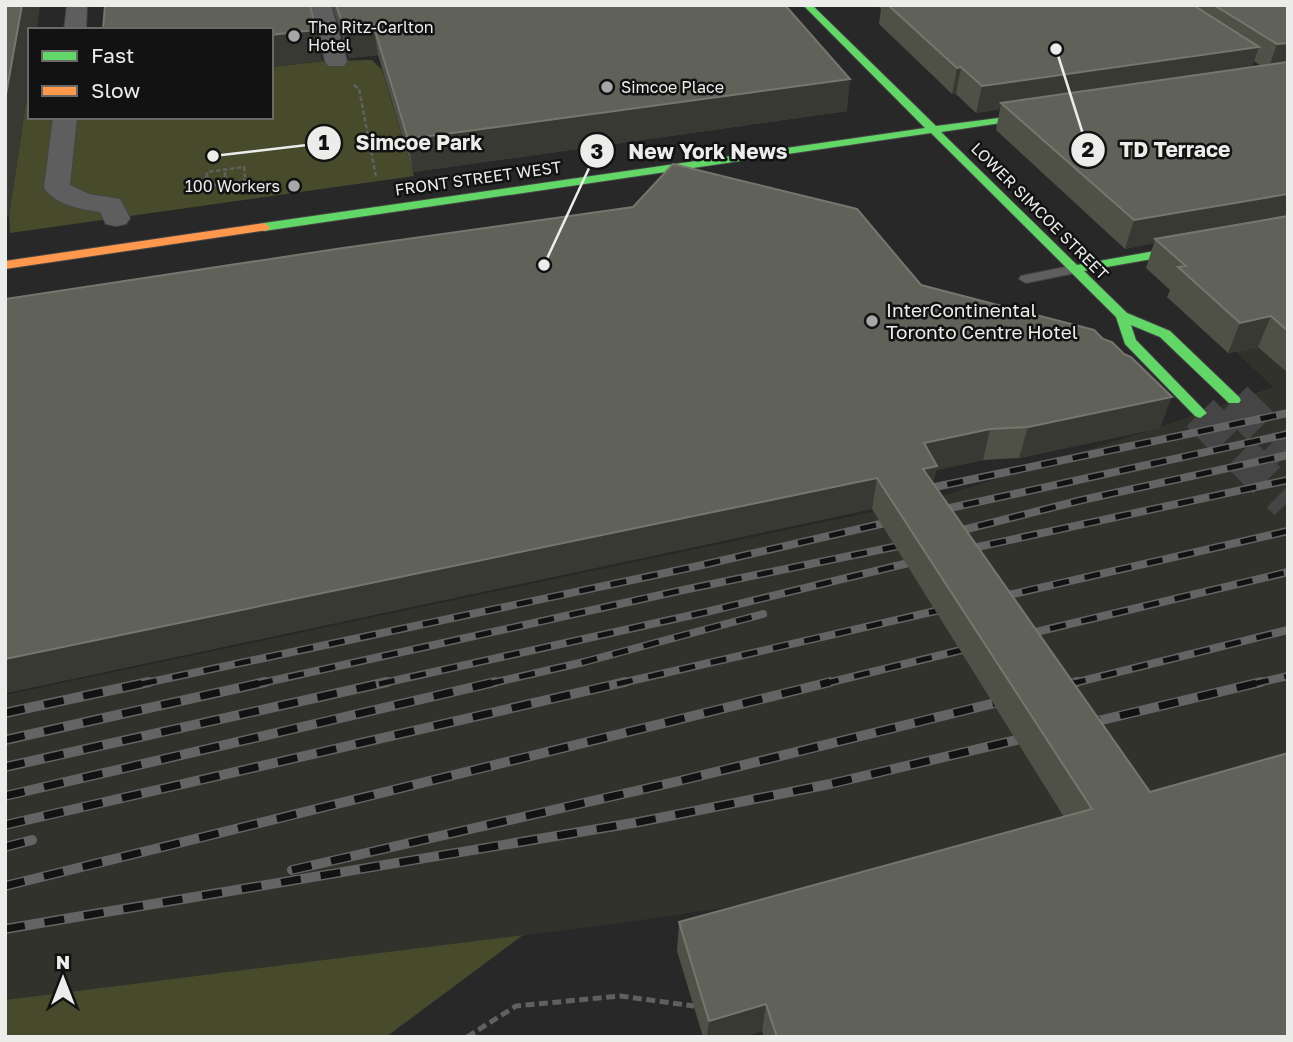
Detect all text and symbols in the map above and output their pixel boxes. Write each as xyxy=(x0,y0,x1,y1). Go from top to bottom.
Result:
place label: The Ritz-Carlton Hotel xyxy=(308,17,434,55)
legend xyxy=(28,28,273,119)
marker: The Ritz-Carlton Hotel xyxy=(286,28,302,44)
text: Fast xyxy=(91,42,134,68)
text: Slow xyxy=(91,77,140,103)
place label: Simcoe Place xyxy=(621,77,724,97)
marker: Simcoe Place xyxy=(599,79,615,95)
callout: Simcoe Park xyxy=(306,122,496,164)
text: 1 xyxy=(319,129,330,155)
text: Simcoe Park xyxy=(356,129,482,155)
callout: TD Terrace xyxy=(1071,129,1245,171)
callout: New York News xyxy=(579,130,802,172)
text: 2 xyxy=(1082,136,1095,162)
text: TD Terrace xyxy=(1120,136,1231,162)
text: 3 xyxy=(591,138,603,164)
text: New York News xyxy=(628,138,788,164)
street label: LOWER SIMCOE STREET xyxy=(967,138,1113,284)
street label: FRONT STREET WEST xyxy=(393,156,563,200)
place label: 100 Workers xyxy=(185,176,280,196)
marker: 100 Workers xyxy=(286,178,302,194)
place label: InterContinental Toronto Centre Hotel xyxy=(886,298,1078,343)
marker: InterContinental Toronto Centre Hotel xyxy=(864,313,880,329)
north arrow xyxy=(28,944,98,1014)
text: N xyxy=(56,950,70,973)

